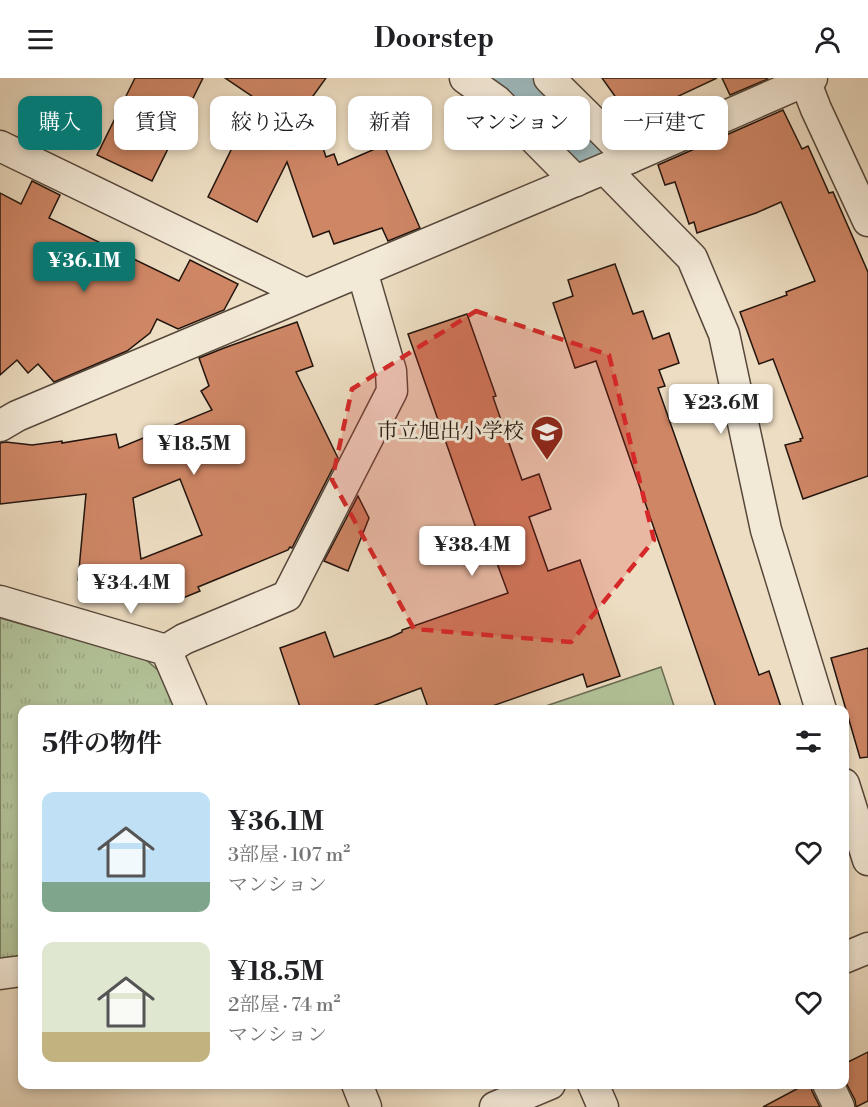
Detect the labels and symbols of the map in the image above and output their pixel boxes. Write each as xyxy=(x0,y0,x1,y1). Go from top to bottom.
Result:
pin: ¥36.1M xyxy=(35,242,133,293)
pin: ¥23.6M xyxy=(672,384,770,435)
school or university icon: 市立旭出小学校 xyxy=(529,414,565,461)
place label: 市立旭出小学校 xyxy=(377,419,524,445)
pin: ¥18.5M xyxy=(145,425,243,476)
pin: ¥38.4M xyxy=(423,526,521,577)
pin: ¥34.4M xyxy=(82,564,180,615)

